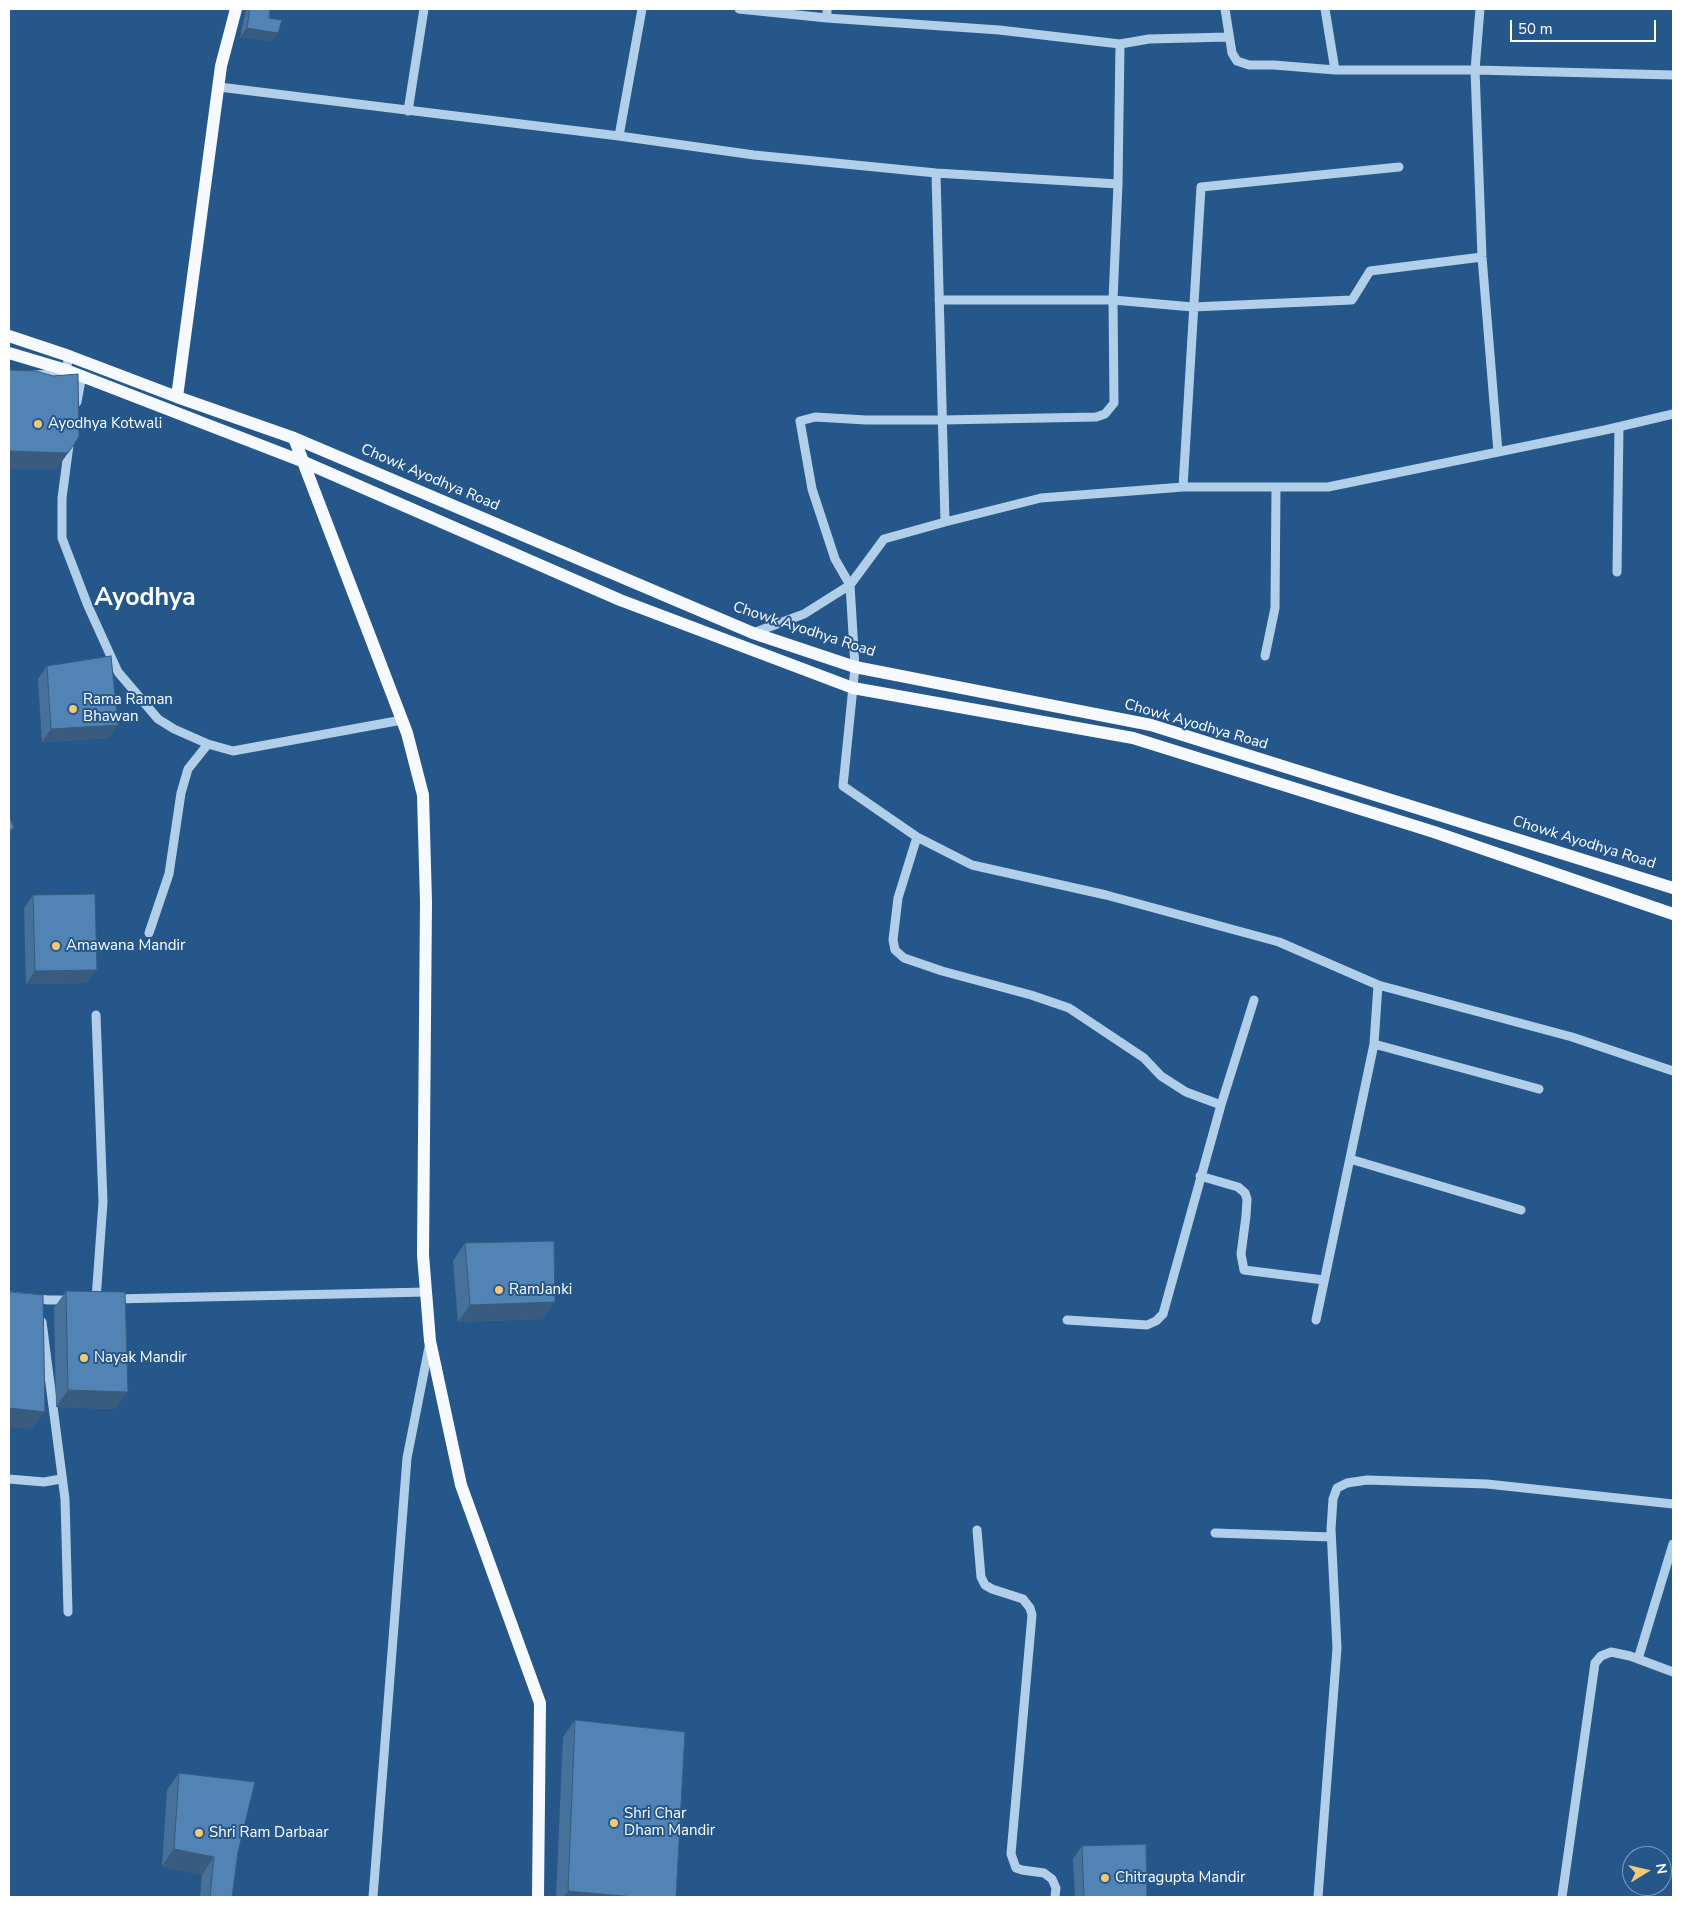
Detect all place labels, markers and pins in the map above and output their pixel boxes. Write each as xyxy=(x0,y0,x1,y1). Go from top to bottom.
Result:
place label: Ayodhya Kotwali xyxy=(48,415,162,433)
marker: Ayodhya Kotwali xyxy=(32,418,44,430)
place label: Rama Raman Bhawan xyxy=(83,691,173,726)
marker: Rama Raman Bhawan xyxy=(67,703,79,715)
place label: Amawana Mandir xyxy=(66,937,185,955)
marker: Amawana Mandir xyxy=(50,940,62,952)
place label: RamJanki xyxy=(509,1281,572,1299)
marker: RamJanki xyxy=(493,1284,505,1296)
place label: Nayak Mandir xyxy=(94,1349,187,1367)
marker: Nayak Mandir xyxy=(78,1352,90,1364)
place label: Shri Char Dham Mandir xyxy=(624,1805,715,1840)
marker: Shri Char Dham Mandir xyxy=(608,1817,620,1829)
place label: Shri Ram Darbaar xyxy=(209,1824,329,1842)
marker: Shri Ram Darbaar xyxy=(193,1827,205,1839)
place label: Chitragupta Mandir xyxy=(1115,1869,1245,1887)
marker: Chitragupta Mandir xyxy=(1099,1872,1111,1884)

